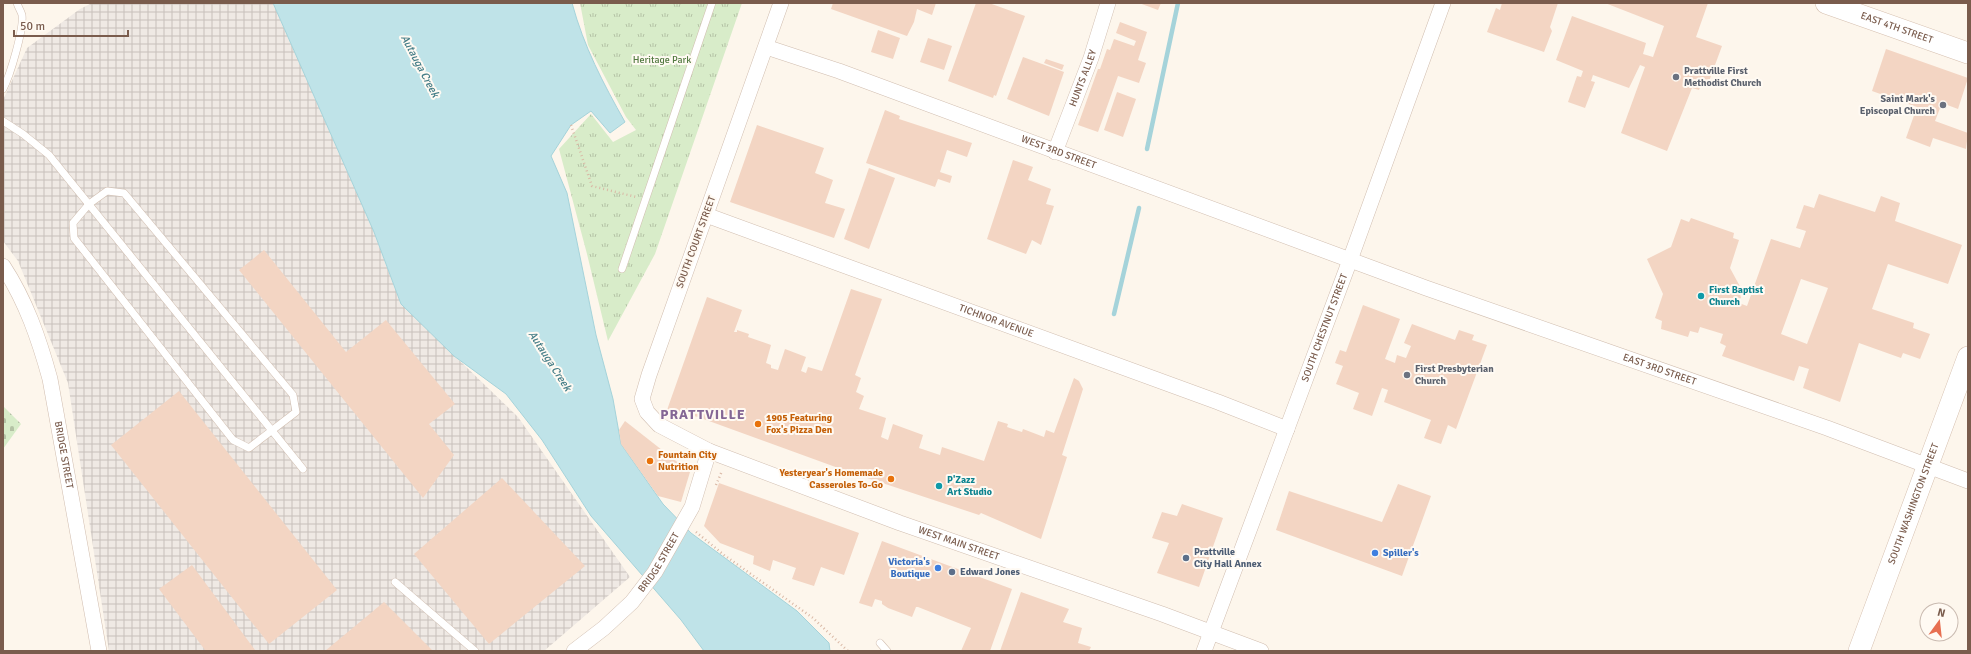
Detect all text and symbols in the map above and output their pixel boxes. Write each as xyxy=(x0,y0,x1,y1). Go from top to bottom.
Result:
street label: EAST 4TH STREET xyxy=(1859,10,1935,46)
scale bar xyxy=(14,12,128,38)
text: 50 m xyxy=(20,19,45,34)
water label: Autauga Creek xyxy=(398,33,443,101)
street label: HUNTS ALLEY xyxy=(1067,48,1099,108)
park label: Heritage Park xyxy=(633,54,691,66)
place label: Prattville First Methodist Church xyxy=(1684,65,1762,89)
marker: Prattville First Methodist Church xyxy=(1671,72,1681,82)
place label: Saint Mark's Episcopal Church xyxy=(1860,93,1936,117)
marker: Saint Mark's Episcopal Church xyxy=(1938,100,1948,110)
street label: WEST 3RD STREET xyxy=(1019,133,1098,172)
street label: SOUTH COURT STREET xyxy=(674,194,718,290)
street label: SOUTH CHESTNUT STREET xyxy=(1299,272,1350,384)
place label: First Baptist Church xyxy=(1709,284,1763,308)
marker: First Baptist Church xyxy=(1696,291,1706,301)
street label: TICHNOR AVENUE xyxy=(957,302,1035,340)
water label: Autauga Creek xyxy=(526,329,575,395)
street label: EAST 3RD STREET xyxy=(1621,351,1698,388)
place label: First Presbyterian Church xyxy=(1415,363,1494,387)
marker: First Presbyterian Church xyxy=(1402,370,1412,380)
district label: PRATTVILLE xyxy=(660,406,746,423)
place label: 1905 Featuring Fox's Pizza Den xyxy=(766,412,833,436)
marker: 1905 Featuring Fox's Pizza Den xyxy=(753,419,763,429)
street label: BRIDGE STREET xyxy=(52,420,76,490)
street label: SOUTH WASHINGTON STREET xyxy=(1886,441,1942,566)
place label: Fountain City Nutrition xyxy=(658,449,717,473)
marker: Fountain City Nutrition xyxy=(645,456,655,466)
place label: Yesteryear's Homemade Casseroles To-Go xyxy=(778,467,883,491)
marker: Yesteryear's Homemade Casseroles To-Go xyxy=(886,474,896,484)
place label: P'Zazz Art Studio xyxy=(947,474,992,498)
marker: P'Zazz Art Studio xyxy=(934,481,944,491)
street label: WEST MAIN STREET xyxy=(917,524,1001,563)
street label: BRIDGE STREET xyxy=(636,530,682,595)
place label: Prattville City Hall Annex xyxy=(1194,546,1262,570)
place label: Spiller's xyxy=(1383,547,1419,559)
marker: Spiller's xyxy=(1370,548,1380,558)
marker: Prattville City Hall Annex xyxy=(1181,553,1191,563)
place label: Victoria's Boutique xyxy=(888,556,931,580)
marker: Victoria's Boutique xyxy=(933,563,943,573)
place label: Edward Jones xyxy=(960,566,1020,578)
marker: Edward Jones xyxy=(947,567,957,577)
north arrow xyxy=(1919,602,1959,642)
text: N xyxy=(1936,606,1947,620)

